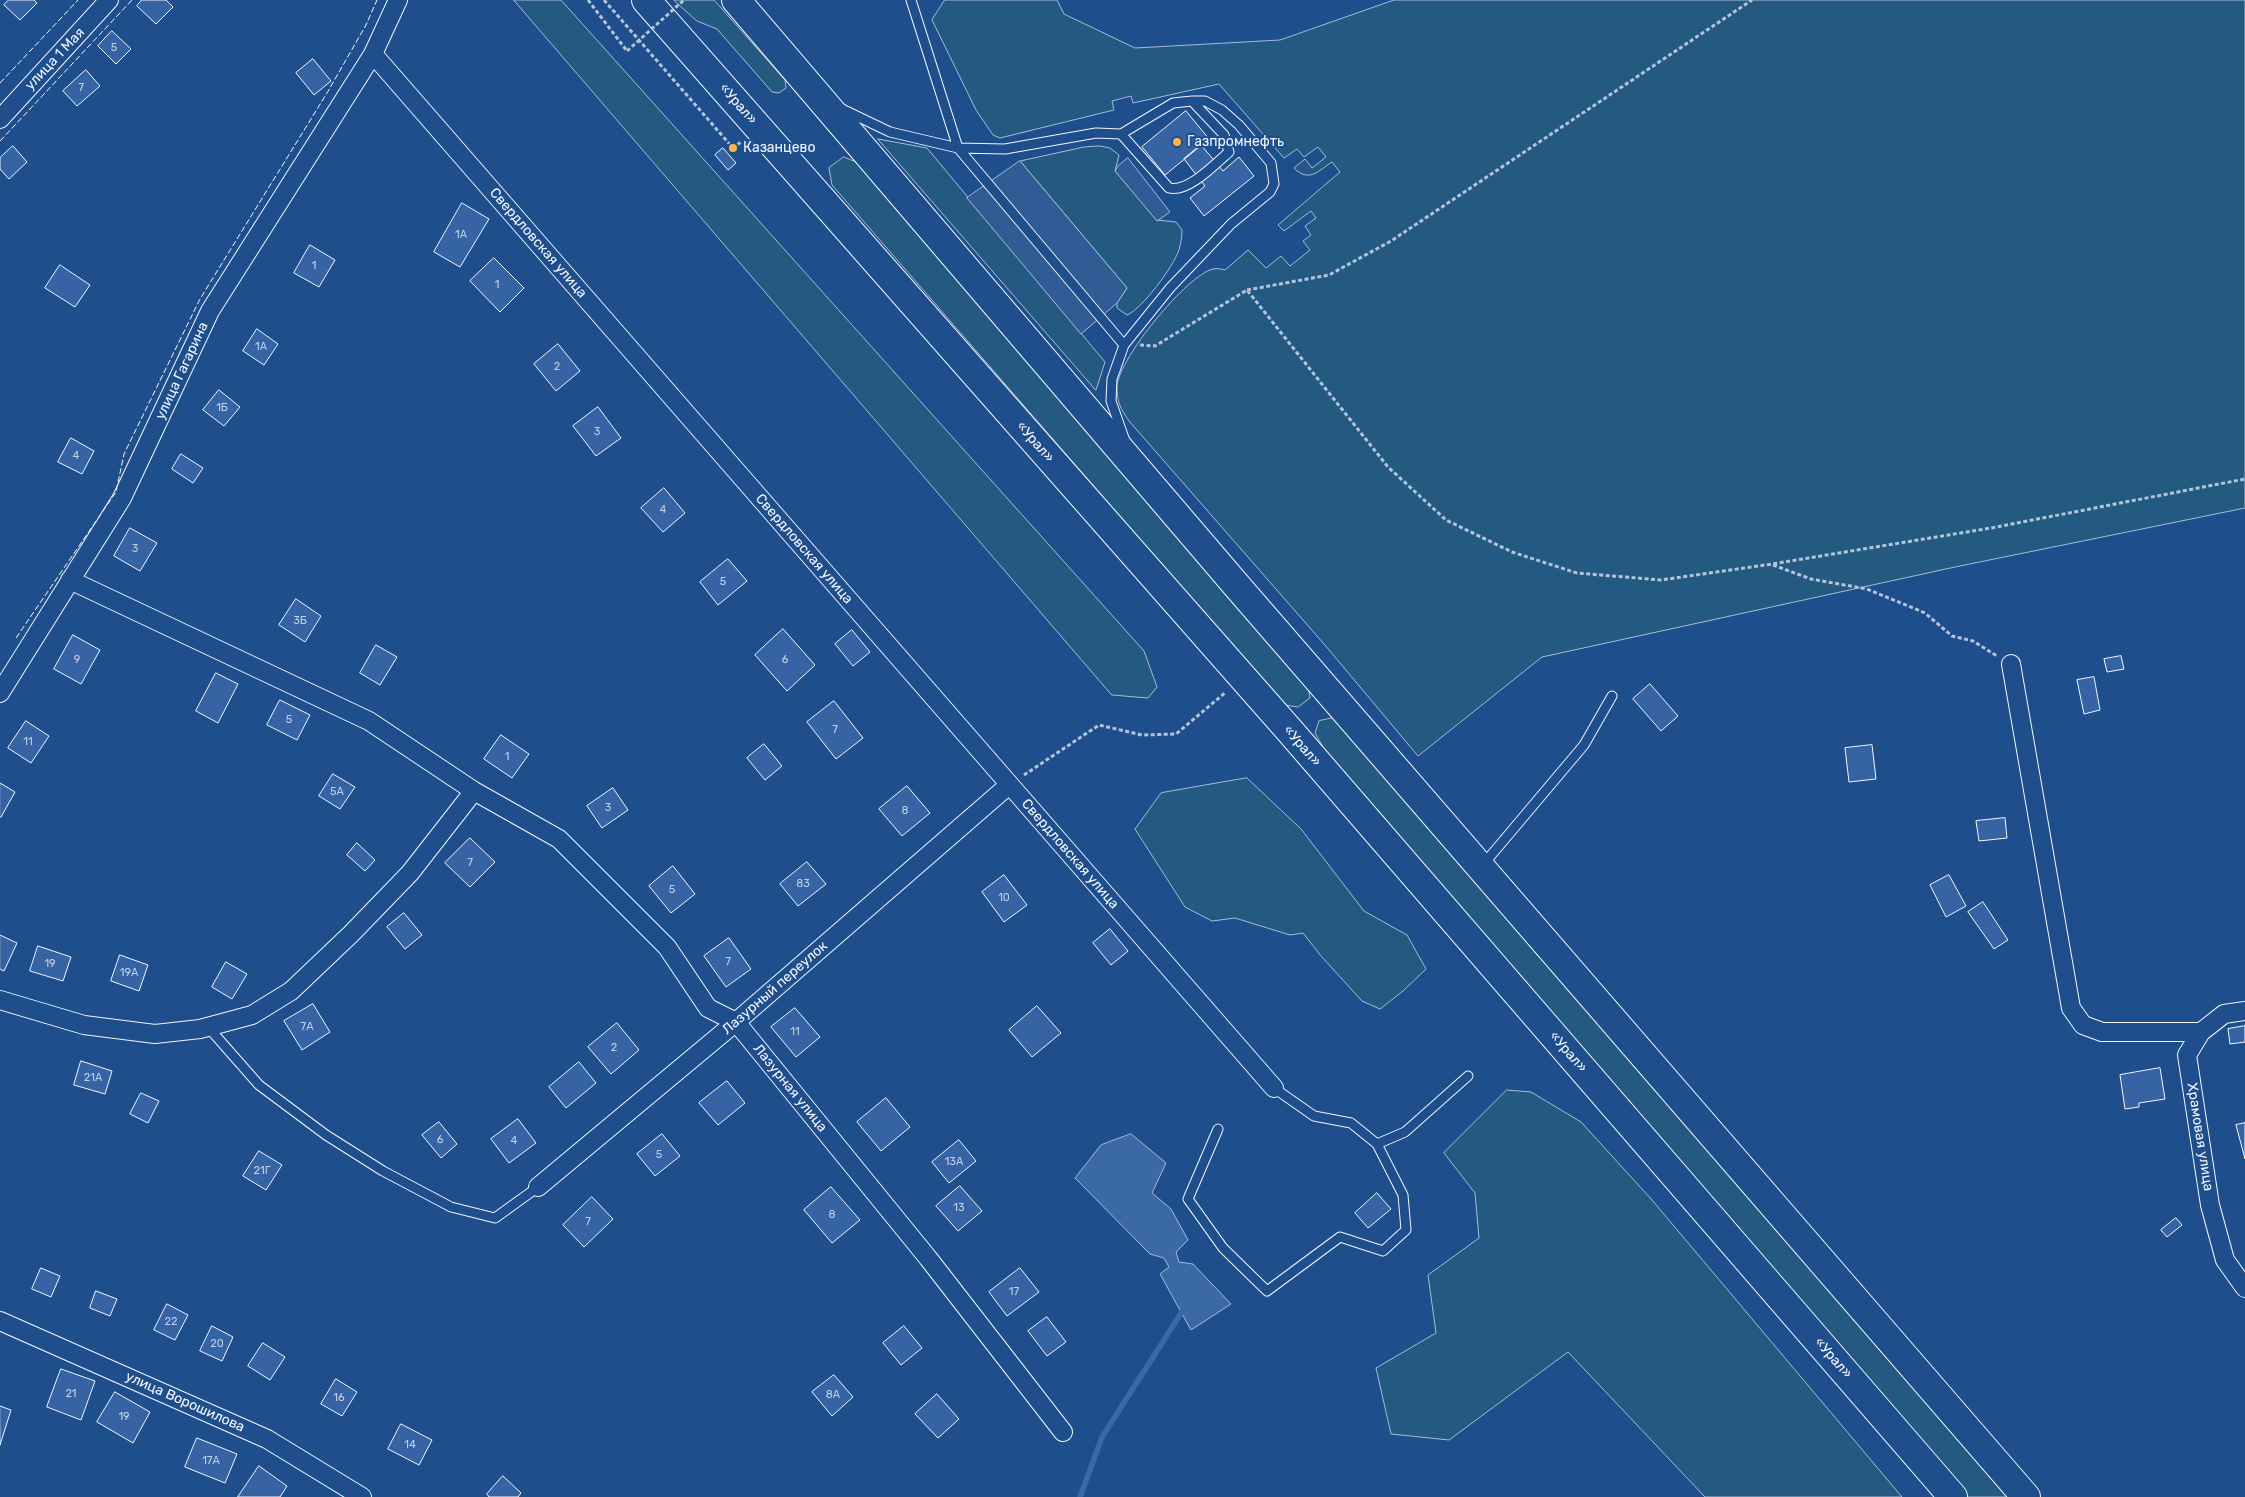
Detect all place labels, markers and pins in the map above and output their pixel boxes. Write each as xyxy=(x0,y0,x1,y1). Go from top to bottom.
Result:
place label: Газпромнефть xyxy=(1187,134,1284,150)
marker: Газпромнефть xyxy=(1171,136,1183,148)
place label: Казанцево xyxy=(743,140,815,156)
marker: Казанцево xyxy=(727,142,739,154)

